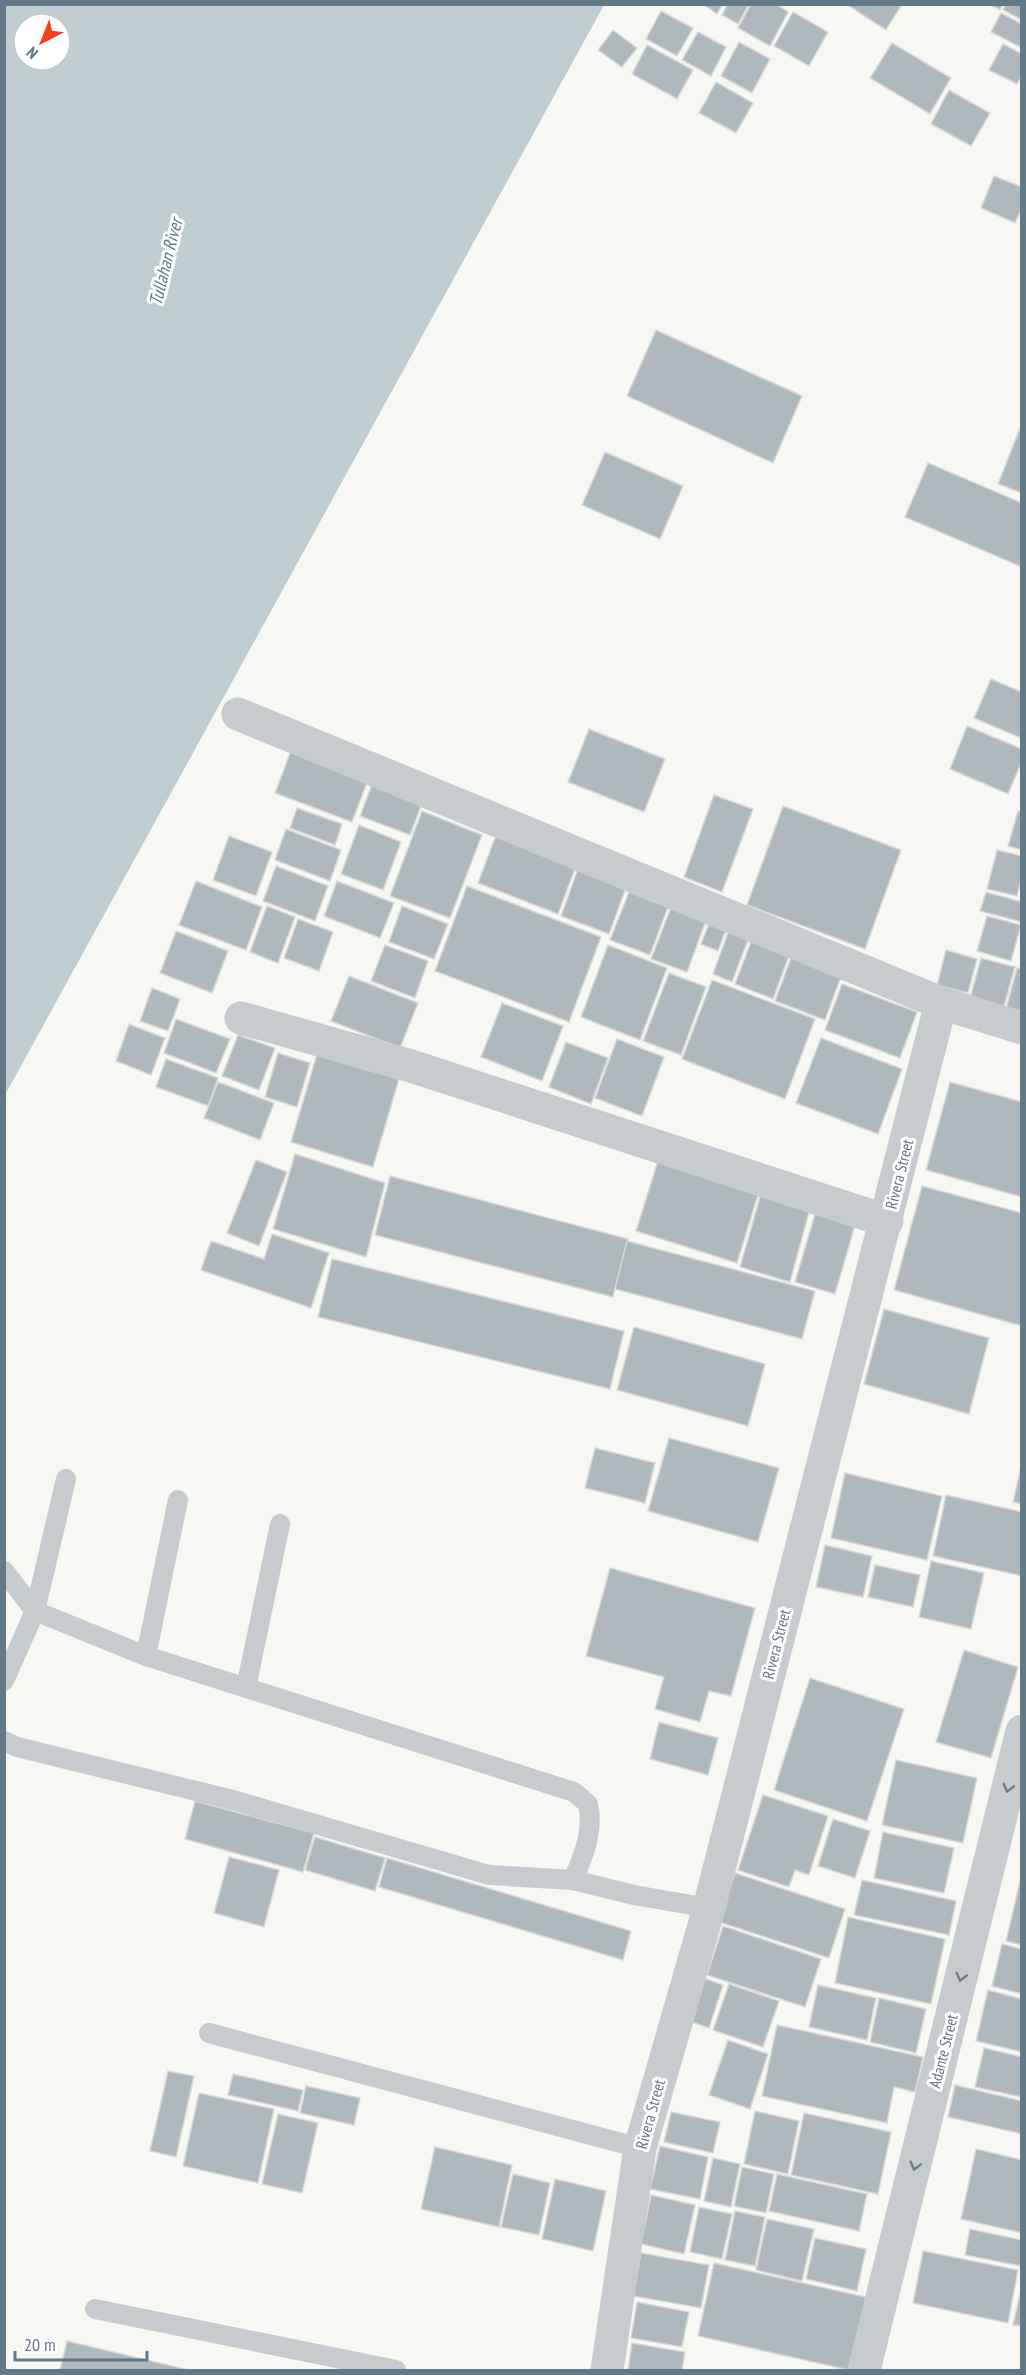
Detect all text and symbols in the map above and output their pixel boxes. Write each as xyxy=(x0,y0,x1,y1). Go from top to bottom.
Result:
north arrow xyxy=(12,12,72,72)
text: N xyxy=(22,43,42,63)
water label: Tullahan River xyxy=(144,213,188,308)
street label: Rivera Street xyxy=(881,1136,917,1211)
street label: Rivera Street xyxy=(758,1606,794,1681)
one-way arrow xyxy=(1002,1782,1015,1792)
one-way arrow xyxy=(956,1972,969,1982)
street label: Adante Street xyxy=(924,2011,962,2090)
street label: Rivera Street xyxy=(631,2076,669,2151)
one-way arrow xyxy=(909,2161,922,2171)
scale bar xyxy=(15,2324,147,2362)
text: 20 m xyxy=(24,2333,56,2356)

